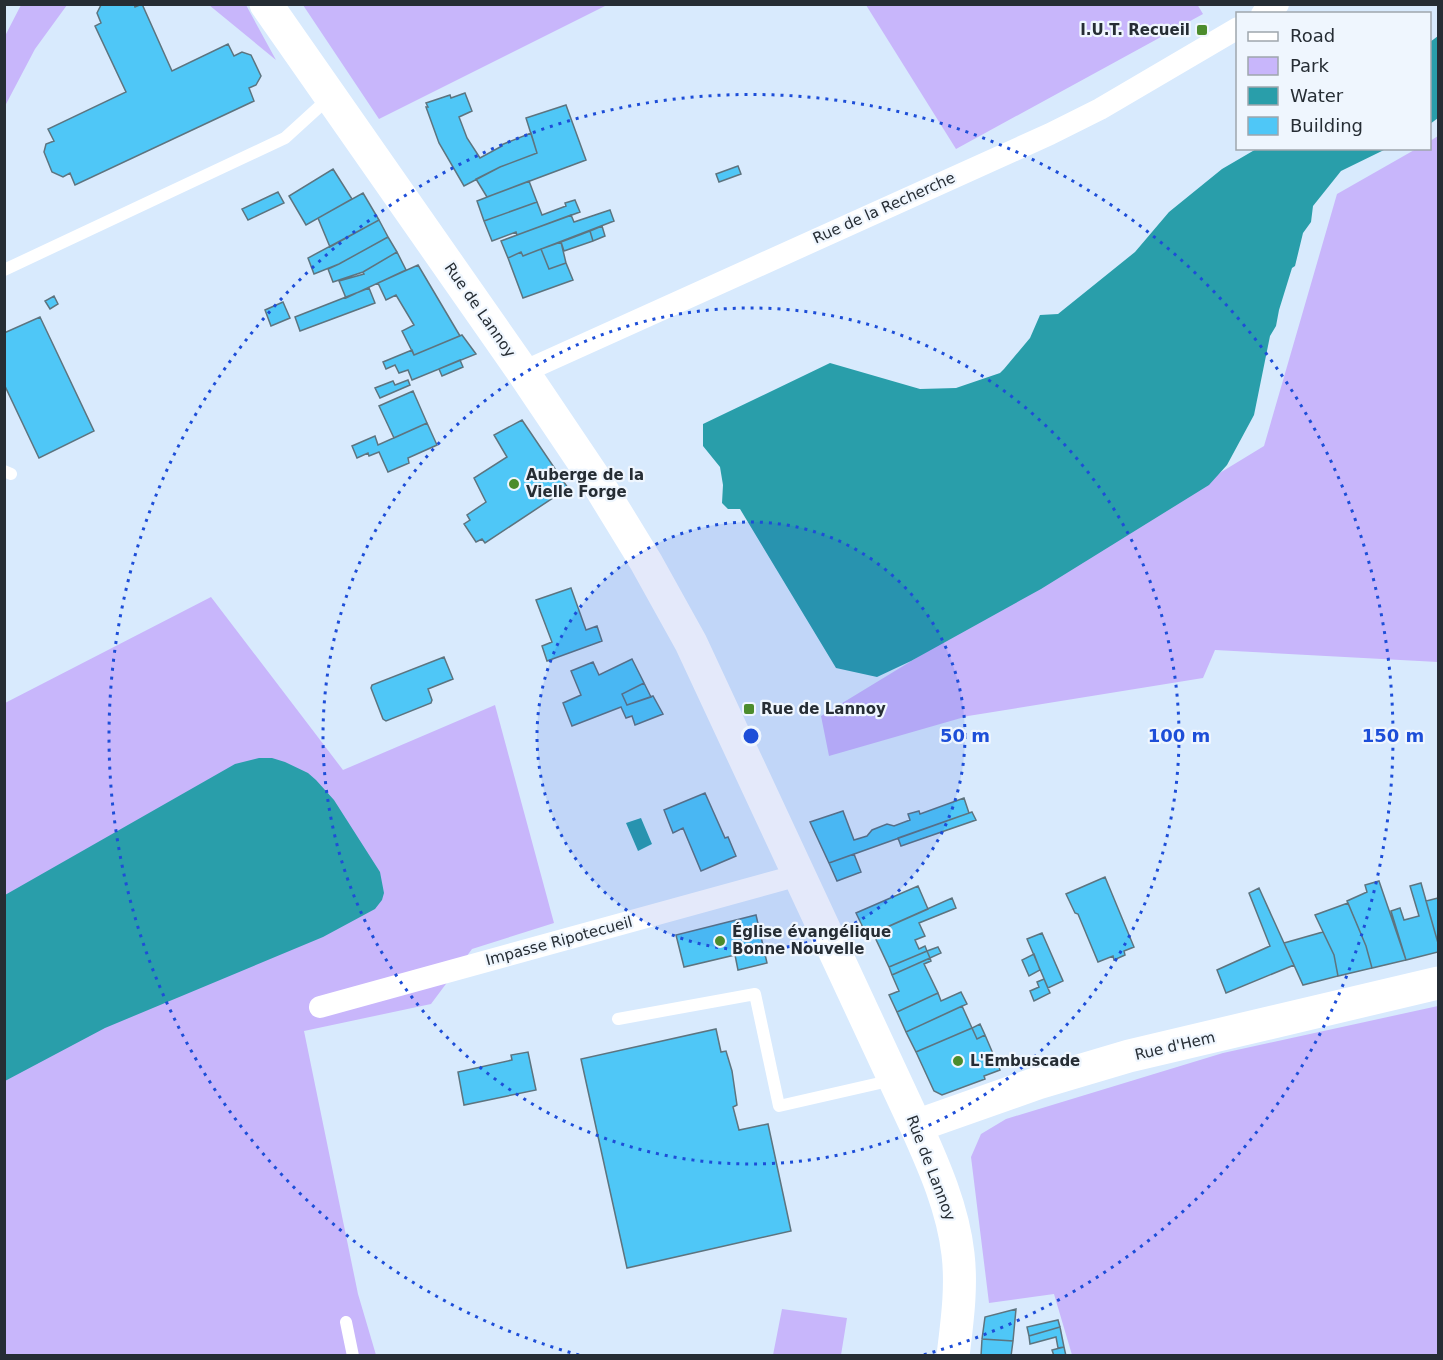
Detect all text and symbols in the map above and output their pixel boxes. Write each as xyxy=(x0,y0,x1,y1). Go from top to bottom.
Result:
legend xyxy=(1236,12,1431,150)
place label: I.U.T. Recueil xyxy=(1080,21,1190,39)
marker: I.U.T. Recueil xyxy=(1195,23,1209,37)
text: Road xyxy=(1290,25,1335,46)
text: Park xyxy=(1290,55,1329,76)
text: Water xyxy=(1290,85,1344,106)
text: Building xyxy=(1290,115,1363,136)
street label: Rue de la Recherche xyxy=(810,169,958,247)
street label: Rue de Lannoy xyxy=(441,259,519,361)
place label: Auberge de la Vielle Forge xyxy=(526,466,644,501)
marker: Auberge de la Vielle Forge xyxy=(507,477,521,491)
place label: Rue de Lannoy xyxy=(761,700,886,718)
marker: Rue de Lannoy xyxy=(742,702,756,716)
text: 50 m xyxy=(940,725,990,746)
text: 100 m xyxy=(1148,725,1210,746)
text: 150 m xyxy=(1362,725,1424,746)
centre of rings xyxy=(741,726,761,746)
street label: Impasse Ripotecueil xyxy=(484,913,634,969)
place label: Église évangélique Bonne Nouvelle xyxy=(732,922,891,958)
marker: Église évangélique Bonne Nouvelle xyxy=(713,934,727,948)
street label: Rue d'Hem xyxy=(1133,1028,1217,1064)
place label: L'Embuscade xyxy=(970,1052,1080,1070)
marker: L'Embuscade xyxy=(951,1054,965,1068)
street label: Rue de Lannoy xyxy=(903,1113,959,1223)

